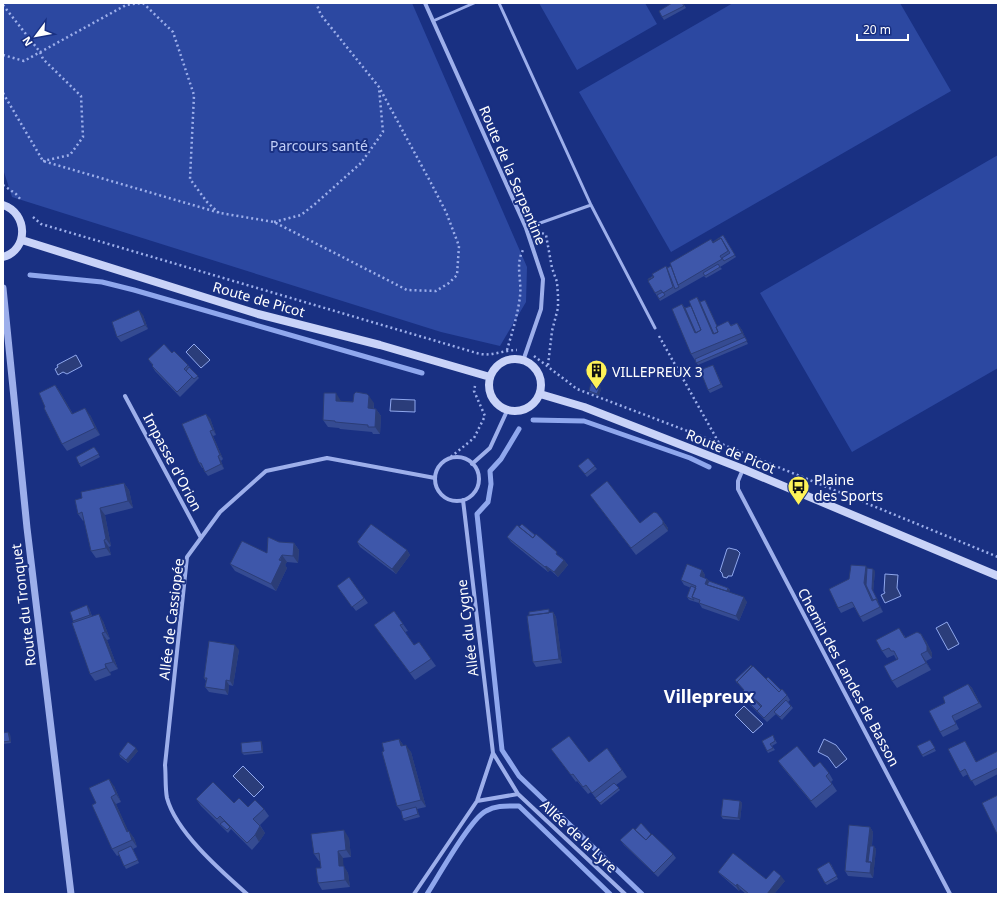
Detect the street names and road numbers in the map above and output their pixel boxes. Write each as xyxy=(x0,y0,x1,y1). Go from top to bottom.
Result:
street label: Route de la Serpentine xyxy=(475,103,551,248)
street label: Route de Picot xyxy=(211,277,307,321)
street label: Impasse d'Orion xyxy=(139,410,207,514)
street label: Route de Picot xyxy=(683,424,779,478)
street label: Route du Tronquet xyxy=(6,543,40,667)
street label: Allée de Cassiopée xyxy=(154,557,188,681)
street label: Allée du Cygne xyxy=(452,578,482,678)
street label: Chemin des Landes de Basson xyxy=(794,584,904,770)
street label: Allée de la Lyre xyxy=(536,795,622,877)

